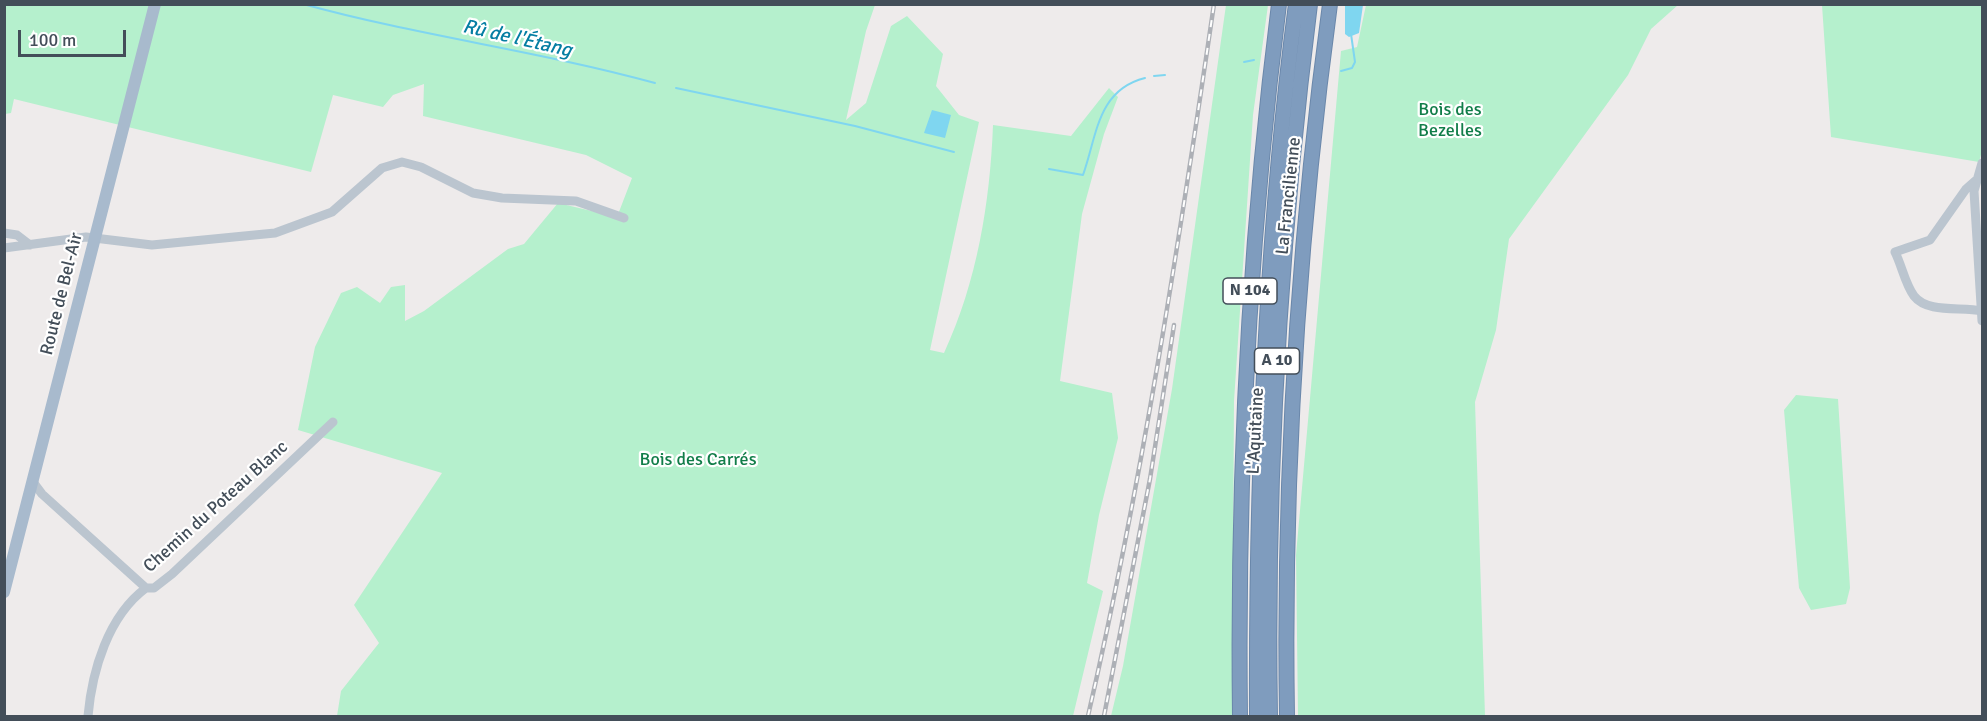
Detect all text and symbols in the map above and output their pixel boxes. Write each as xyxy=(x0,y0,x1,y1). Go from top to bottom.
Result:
water label: Rû de l'Étang xyxy=(460,15,574,63)
scale bar xyxy=(21,18,129,56)
text: 100 m xyxy=(29,29,76,51)
park label: Bois des Bezelles xyxy=(1418,99,1482,142)
street label: La Francilienne xyxy=(1272,136,1306,256)
street label: Route de Bel-Air xyxy=(36,231,88,357)
road number: N 104 xyxy=(1223,278,1277,304)
road number: A 10 xyxy=(1254,348,1300,374)
street label: L'Aquitaine xyxy=(1243,387,1269,475)
street label: Chemin du Poteau Blanc xyxy=(139,437,293,577)
park label: Bois des Carrés xyxy=(639,449,757,471)

